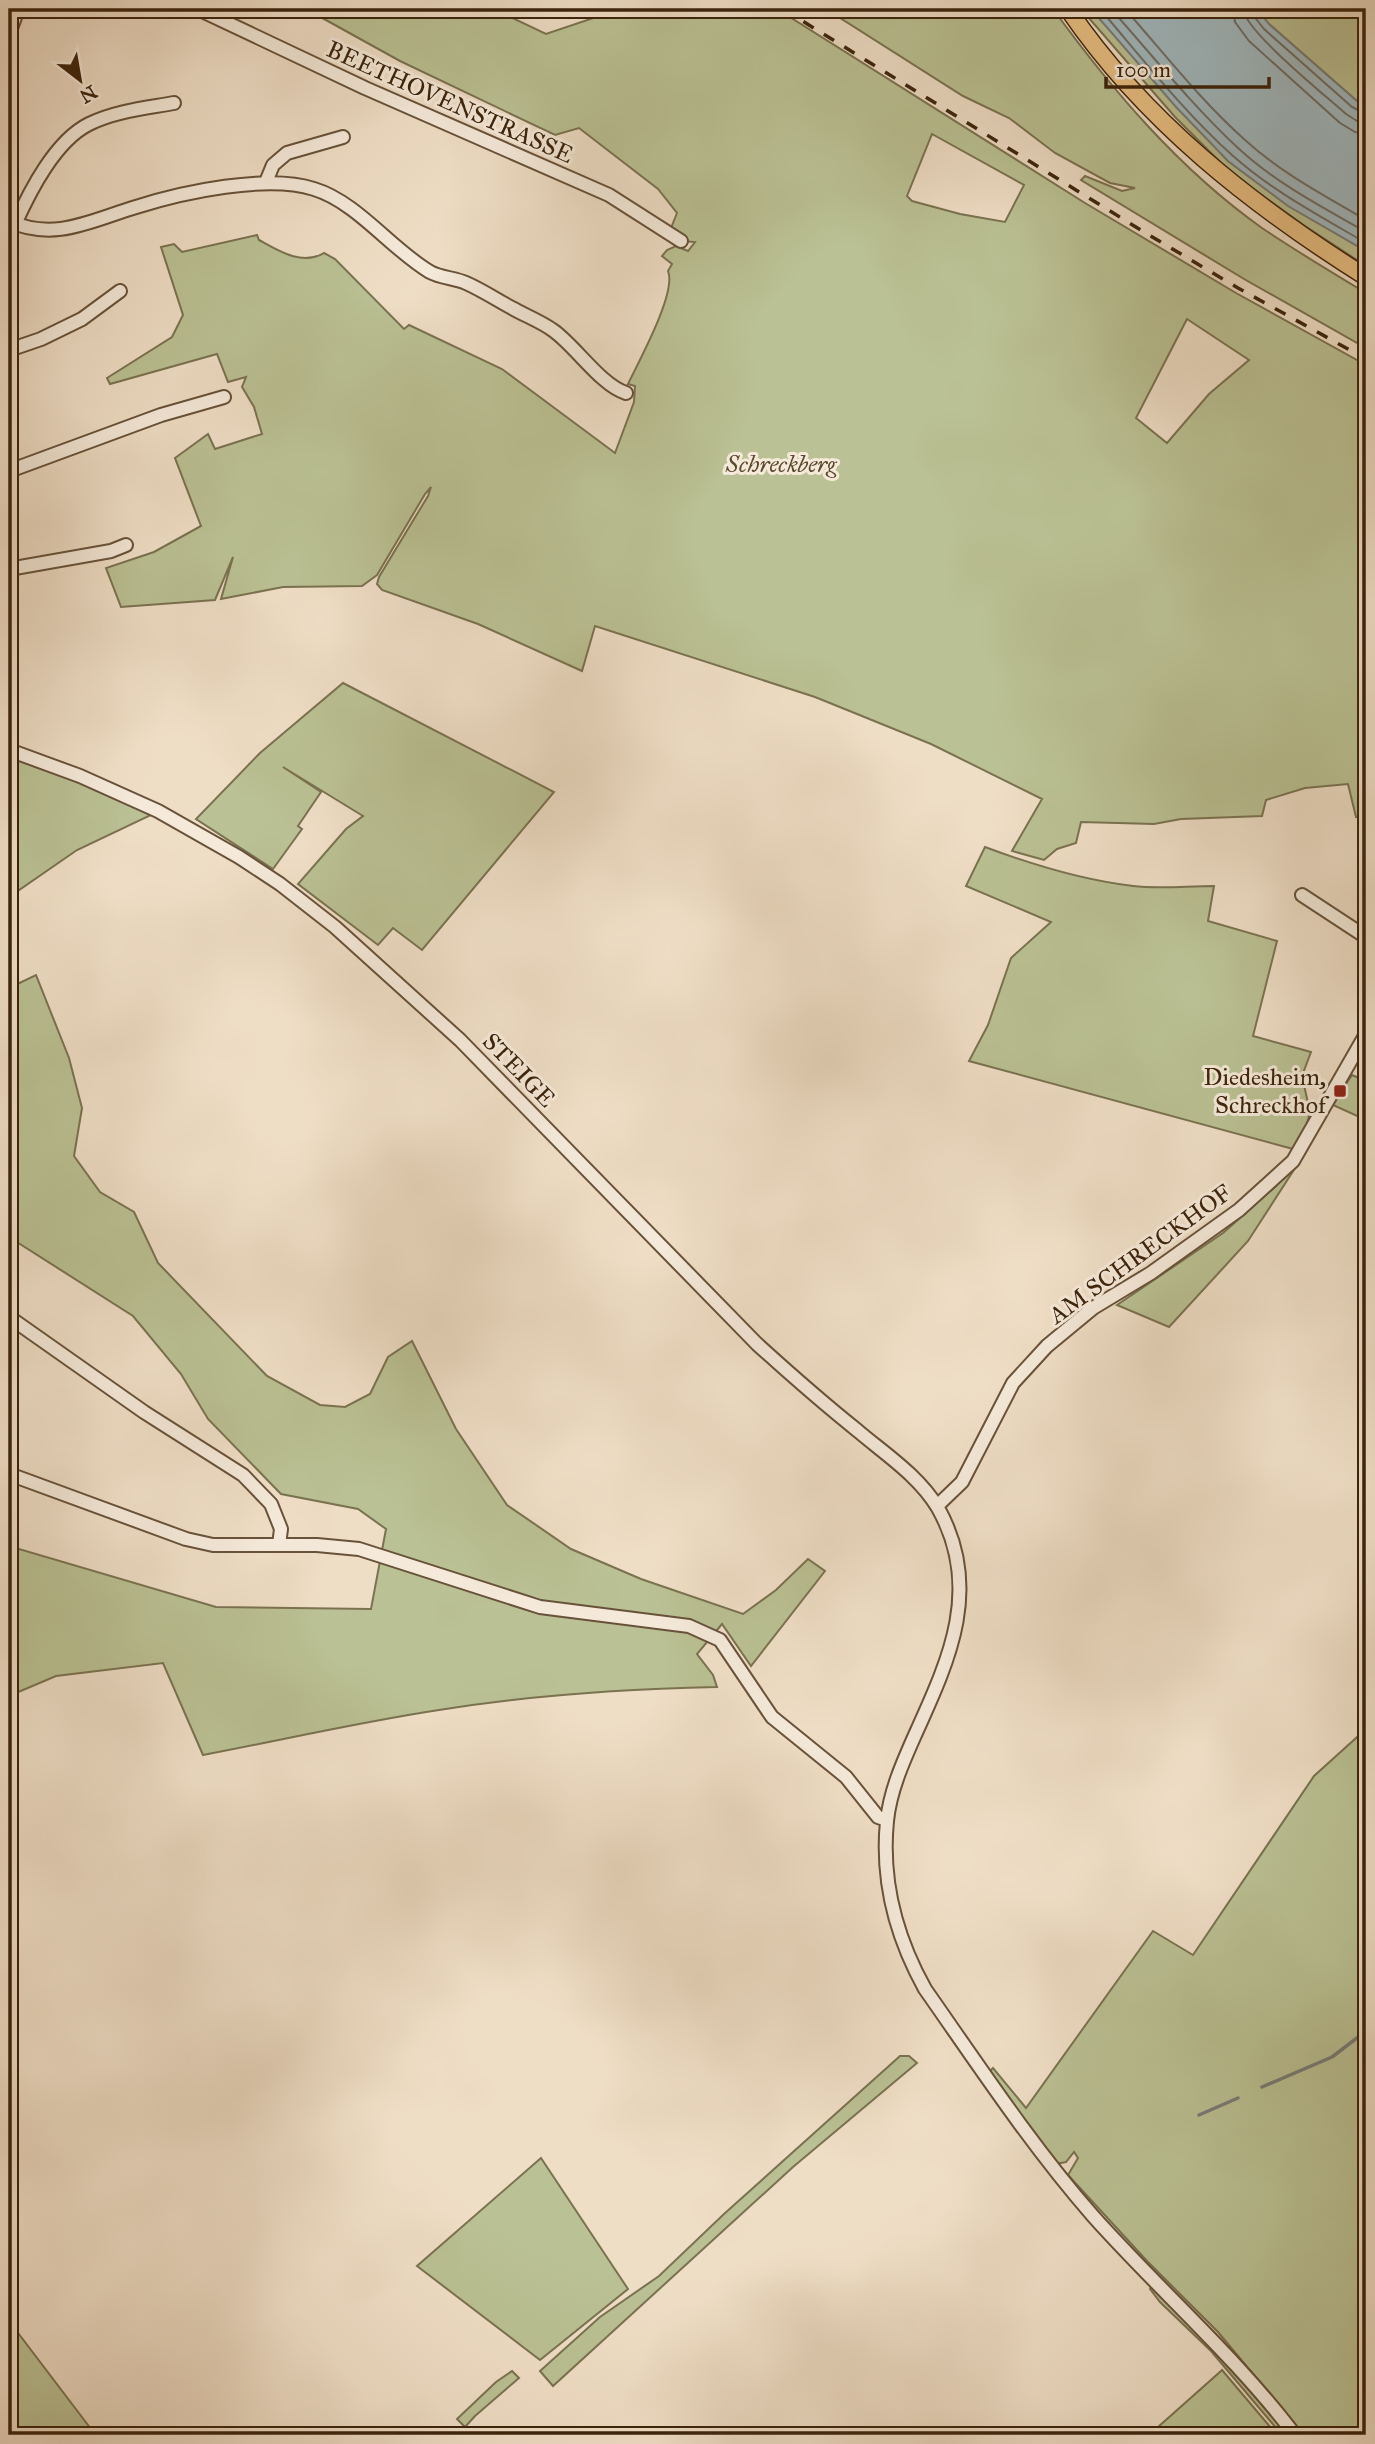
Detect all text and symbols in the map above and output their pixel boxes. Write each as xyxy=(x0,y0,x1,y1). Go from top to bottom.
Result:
street label: BEETHOVENSTRASSE xyxy=(322,34,578,170)
north arrow xyxy=(46,46,116,116)
scale bar xyxy=(1106,46,1268,90)
text: 100 m xyxy=(1116,57,1171,83)
text: N xyxy=(76,80,101,108)
park label: Schreckberg xyxy=(725,449,838,479)
street label: STEIGE xyxy=(476,1026,562,1114)
place label: Diedesheim, Schreckhof xyxy=(1204,1062,1330,1120)
marker: Diedesheim, Schreckhof xyxy=(1332,1083,1348,1099)
street label: AM SCHRECKHOF xyxy=(1042,1177,1238,1331)

